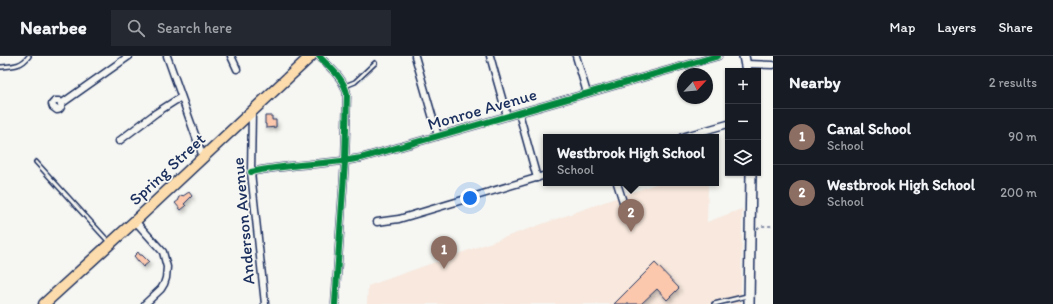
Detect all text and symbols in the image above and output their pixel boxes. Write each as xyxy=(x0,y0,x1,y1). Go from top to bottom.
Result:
search box xyxy=(111,10,391,46)
text: Nearbee xyxy=(20,16,87,39)
icon: search xyxy=(125,17,147,39)
text: Search here xyxy=(157,19,232,37)
text: Map xyxy=(890,19,915,36)
text: Layers xyxy=(937,19,976,36)
text: Share xyxy=(998,19,1033,36)
north arrow xyxy=(677,68,713,104)
map controls xyxy=(725,68,761,176)
button: + xyxy=(725,68,761,104)
text: Nearby xyxy=(789,72,841,92)
text: 2 results xyxy=(989,75,1037,90)
street label: Monroe Avenue xyxy=(425,84,539,134)
button: − xyxy=(725,104,761,140)
text: Canal School xyxy=(827,120,911,138)
street label: Spring Street xyxy=(125,129,209,209)
text: 1 xyxy=(799,129,805,144)
text: 90 m xyxy=(1008,129,1037,144)
popup xyxy=(543,134,719,186)
text: School xyxy=(827,138,864,153)
button: layers xyxy=(725,140,761,176)
text: Westbrook High School xyxy=(557,144,705,162)
street label: Anderson Avenue xyxy=(227,157,259,285)
text: School xyxy=(557,162,594,177)
text: Westbrook High School xyxy=(827,176,975,194)
text: 2 xyxy=(799,185,805,200)
text: 200 m xyxy=(1000,185,1037,200)
your location xyxy=(460,188,480,208)
text: School xyxy=(827,194,864,209)
pin: 2 xyxy=(618,199,644,232)
pin: 1 xyxy=(431,236,457,269)

